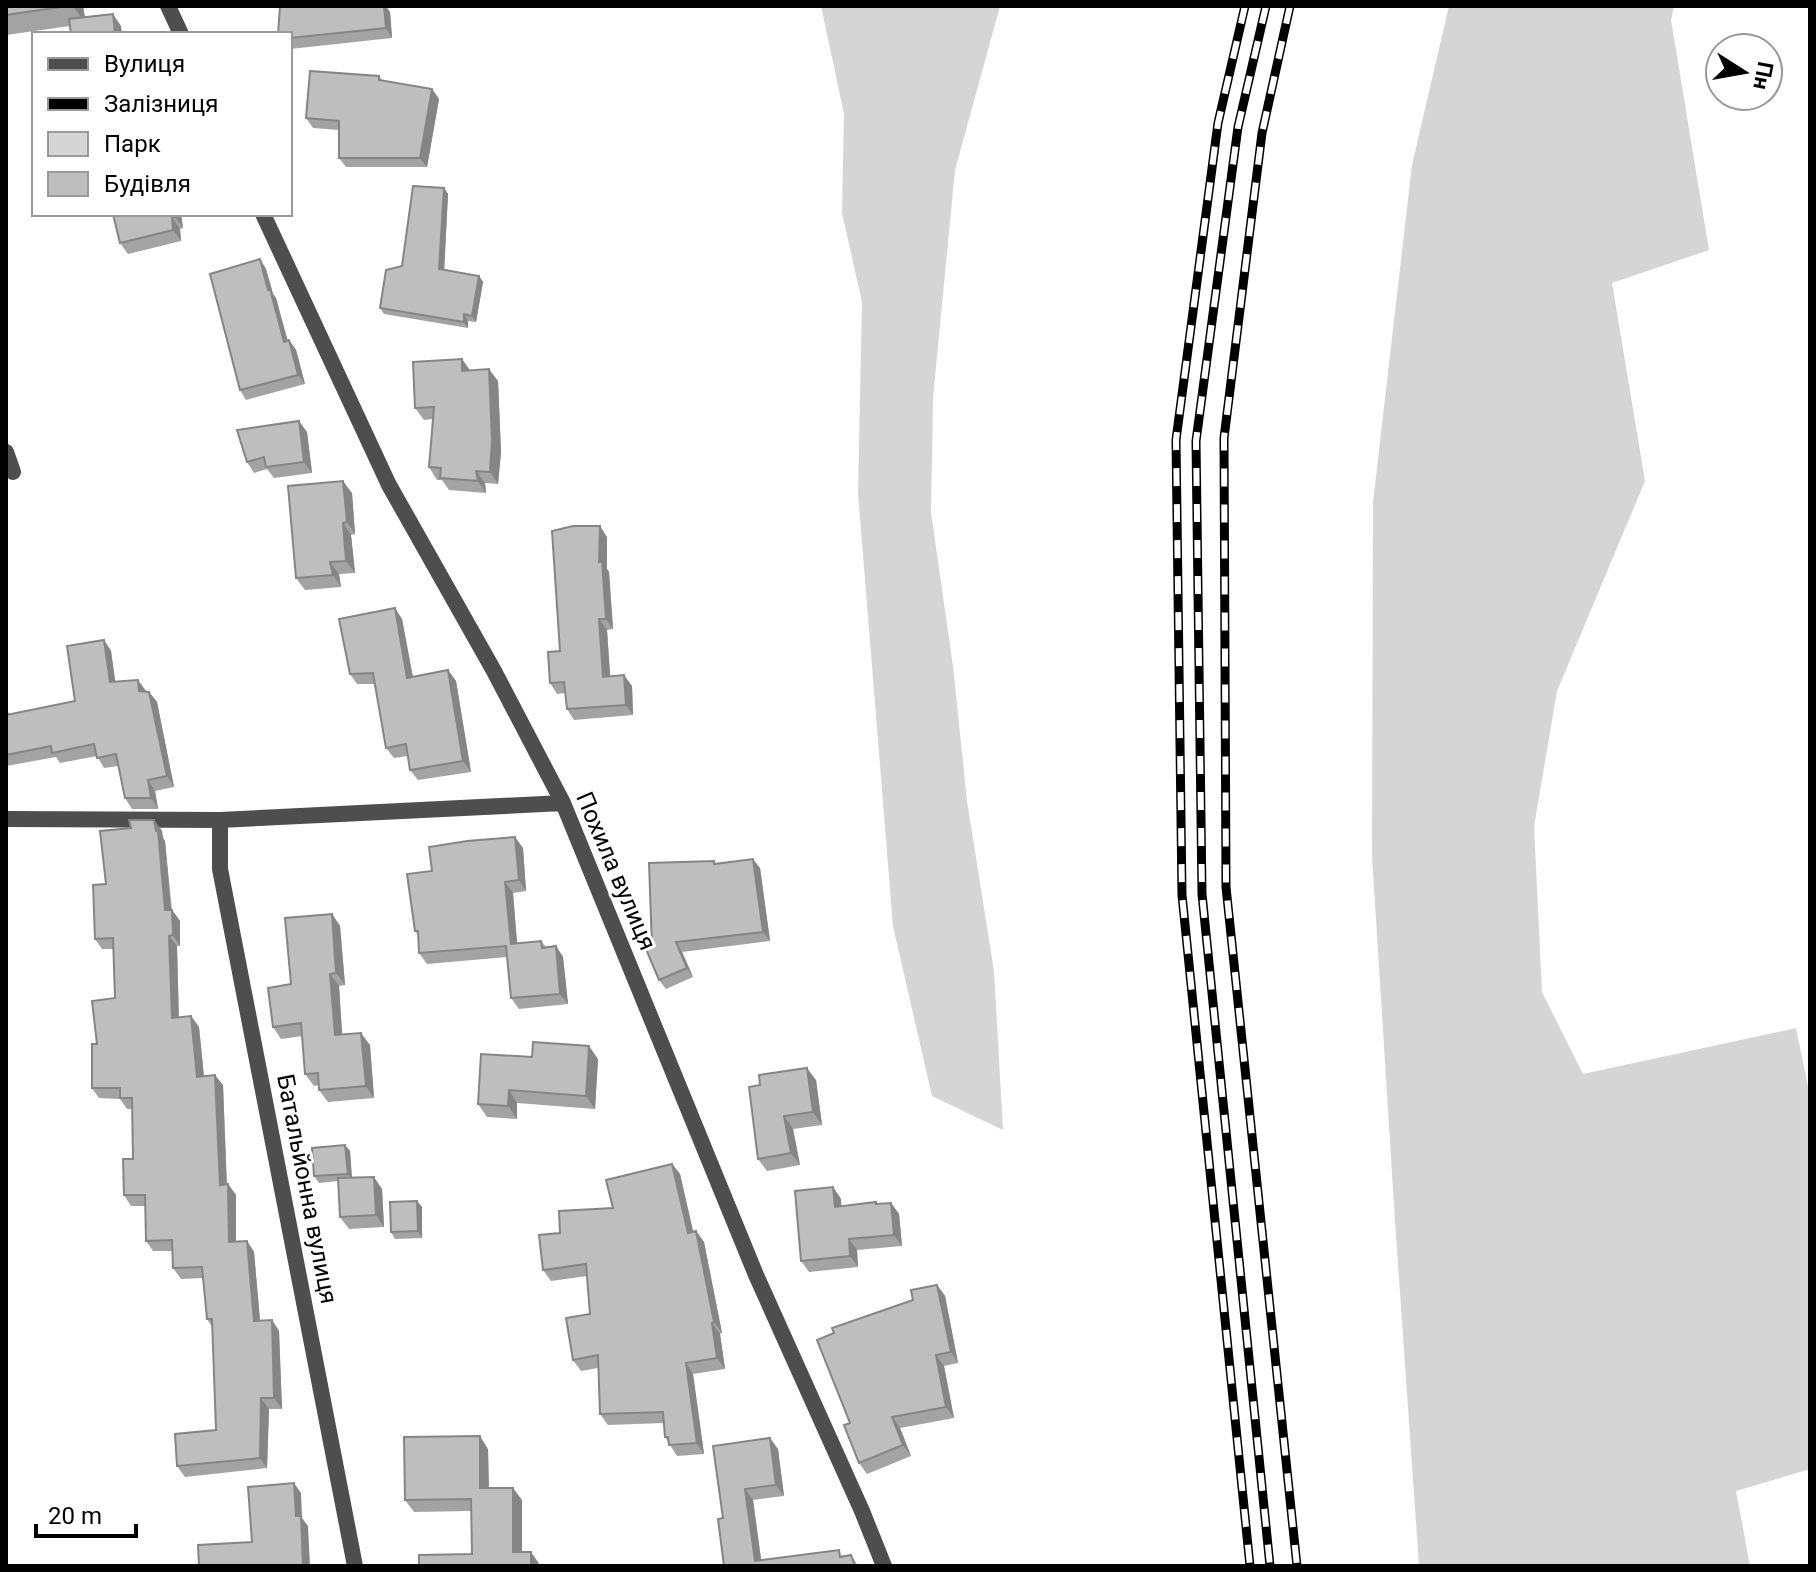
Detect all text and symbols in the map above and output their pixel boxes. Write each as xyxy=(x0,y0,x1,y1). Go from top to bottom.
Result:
legend xyxy=(32,32,292,216)
north arrow xyxy=(1704,32,1784,112)
text: Вулиця xyxy=(104,50,185,78)
text: Пн xyxy=(1748,60,1778,92)
text: Залізниця xyxy=(104,90,218,118)
text: Парк xyxy=(104,130,161,158)
text: Будівля xyxy=(104,170,191,198)
street label: Похила вулиця xyxy=(570,788,662,954)
street label: Батальйонна вулиця xyxy=(271,1072,343,1306)
scale bar xyxy=(36,1488,136,1538)
text: 20 m xyxy=(48,1502,102,1530)

